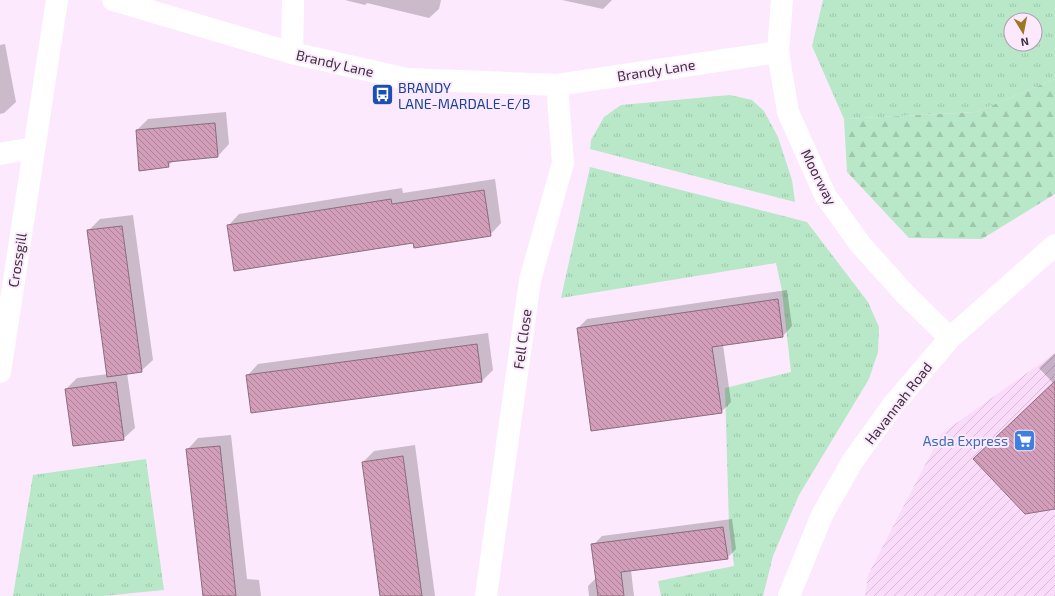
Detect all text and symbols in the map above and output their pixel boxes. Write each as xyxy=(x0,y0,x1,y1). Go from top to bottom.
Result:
north arrow xyxy=(1003,12,1043,52)
text: N xyxy=(1020,35,1030,49)
street label: Brandy Lane xyxy=(295,46,375,80)
street label: Brandy Lane xyxy=(616,55,696,85)
place label: BRANDY LANE-MARDALE-E/B xyxy=(398,79,530,112)
bus stop icon: BRANDY LANE-MARDALE-E/B xyxy=(369,82,395,108)
street label: Moorway xyxy=(798,146,841,208)
street label: Crossgill xyxy=(4,231,30,289)
street label: Fell Close xyxy=(509,308,535,370)
street label: Havannah Road xyxy=(861,359,935,447)
supermarket icon: Asda Express xyxy=(1011,427,1037,453)
place label: Asda Express xyxy=(923,432,1008,449)

